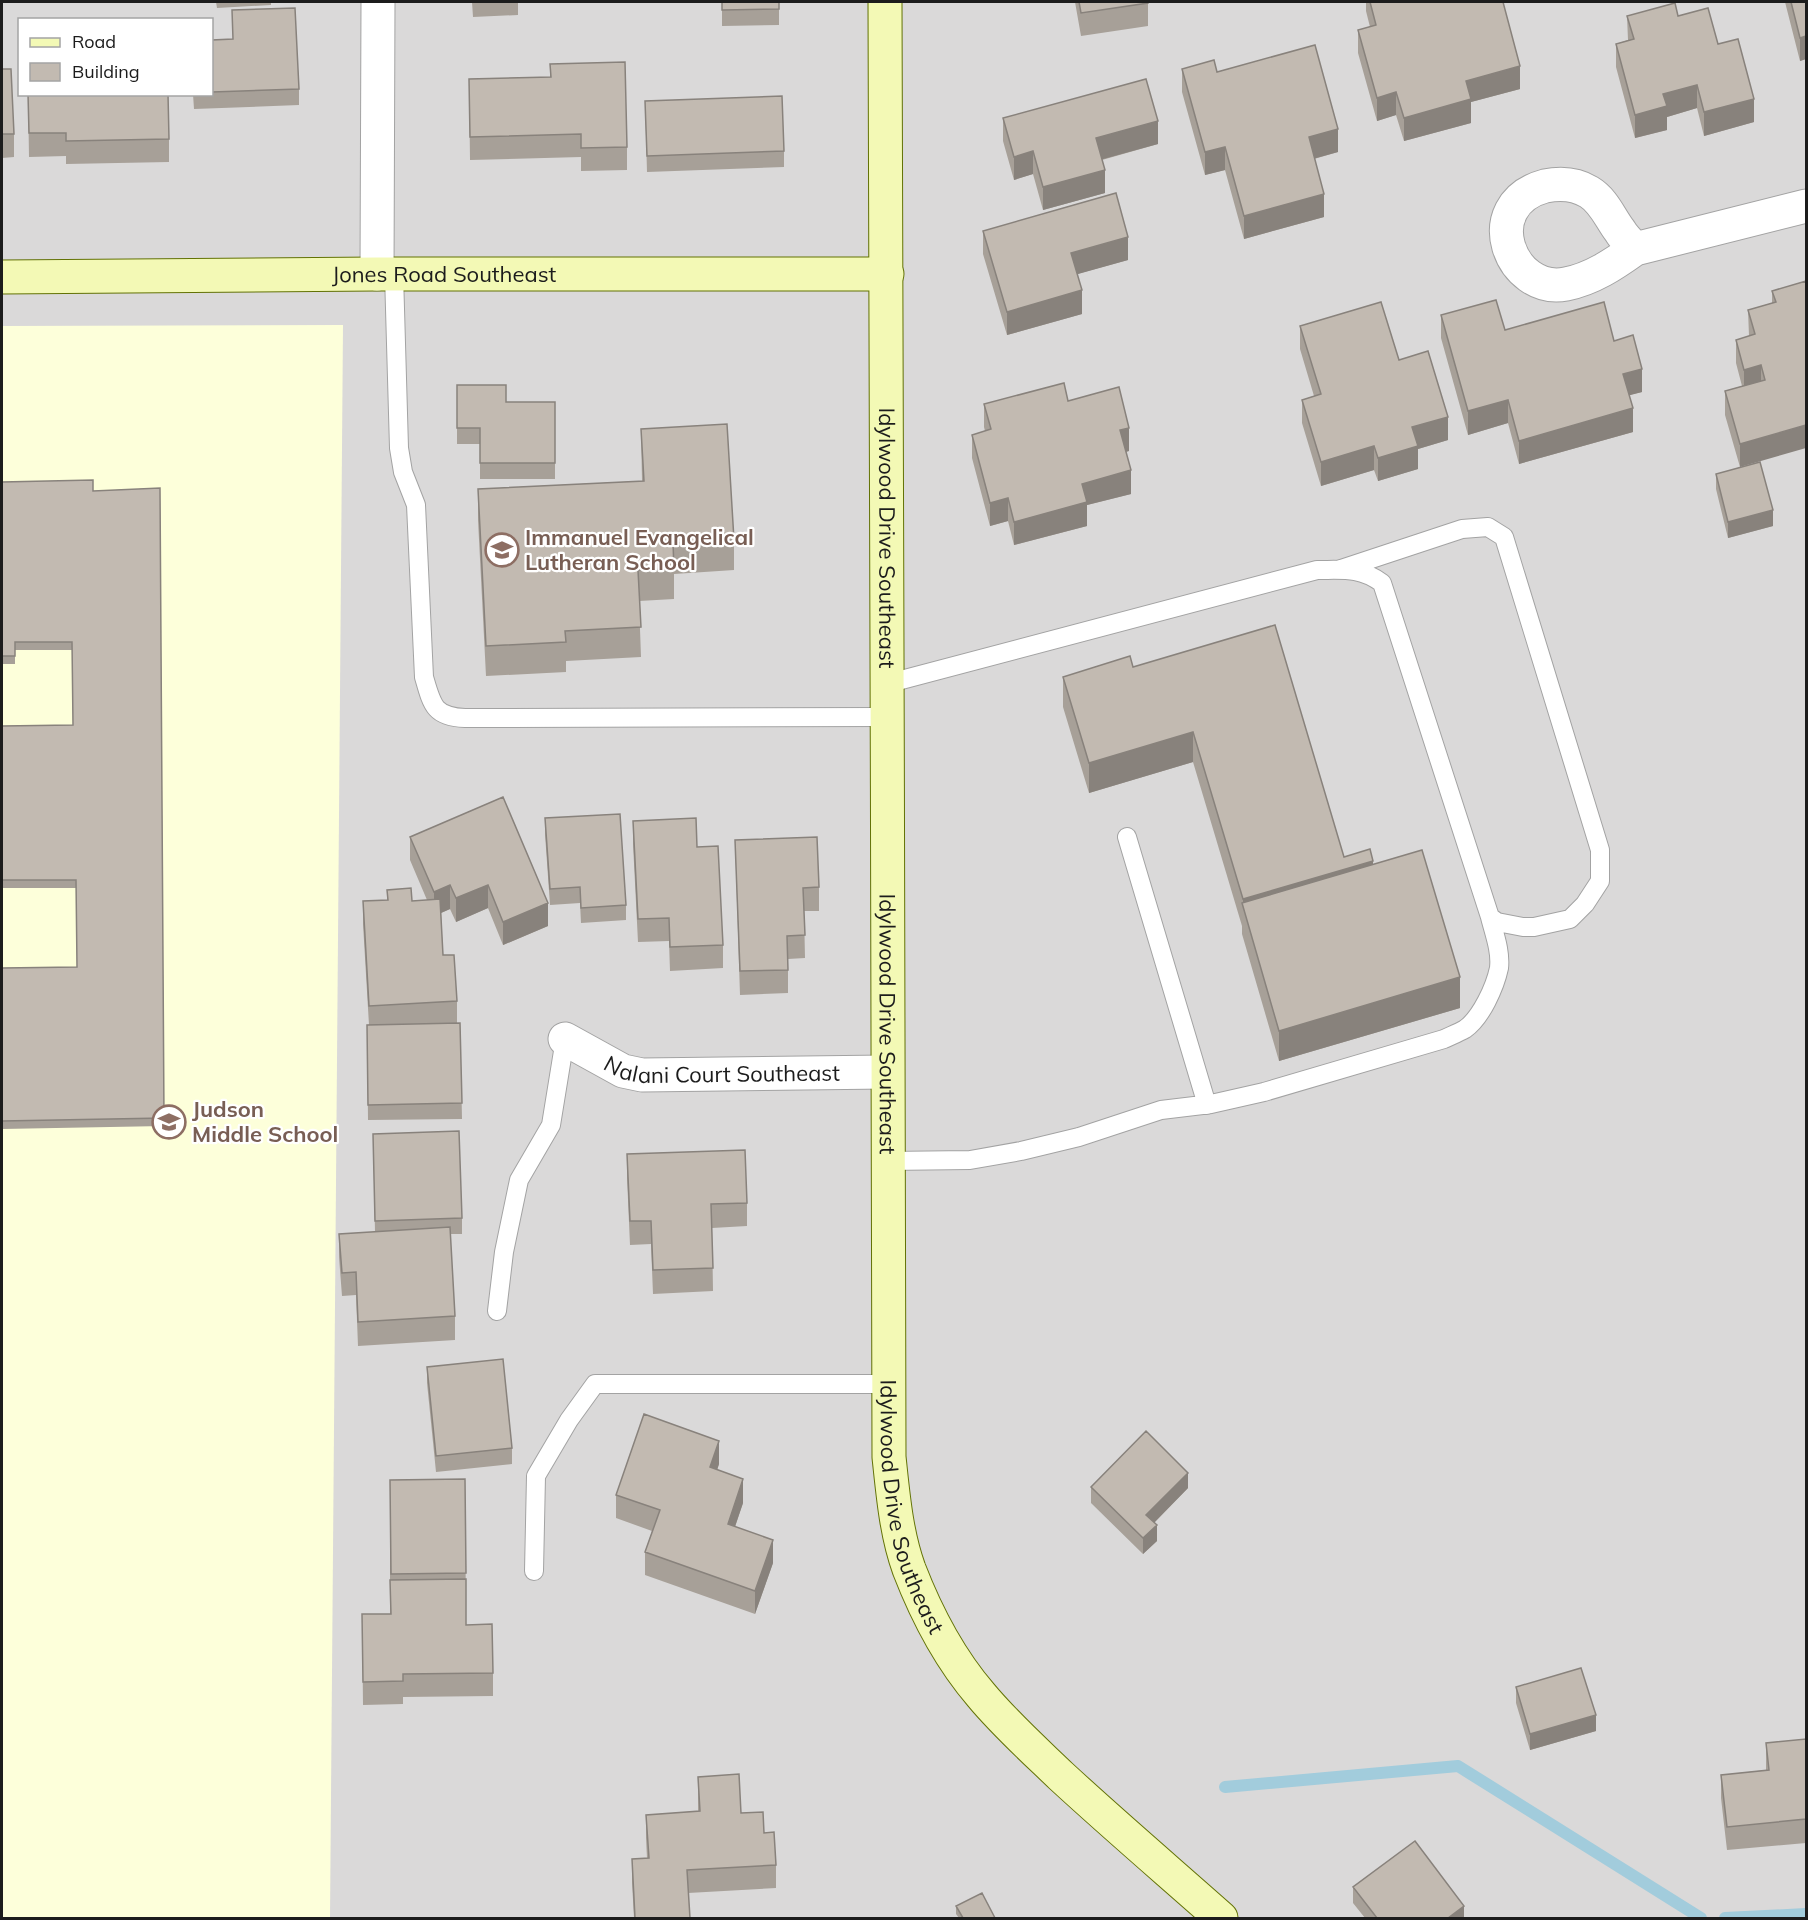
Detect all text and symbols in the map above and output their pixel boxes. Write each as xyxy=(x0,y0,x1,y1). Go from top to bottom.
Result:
legend xyxy=(18,18,213,96)
text: Road xyxy=(72,30,116,53)
text: Building xyxy=(72,60,140,83)
street label: Jones Road Southeast xyxy=(332,260,556,288)
street label: Idylwood Drive Southeast xyxy=(873,407,901,669)
place label: Immanuel Evangelical Lutheran School xyxy=(525,523,754,576)
school or university icon: Immanuel Evangelical Lutheran School xyxy=(484,532,520,568)
street label: Idylwood Drive Southeast xyxy=(873,893,902,1155)
street label: Nalani Court Southeast xyxy=(599,1049,840,1089)
place label: Judson Middle School xyxy=(192,1095,338,1148)
school or university icon: Judson Middle School xyxy=(151,1104,187,1140)
street label: Idylwood Drive Southeast xyxy=(875,1379,951,1639)

